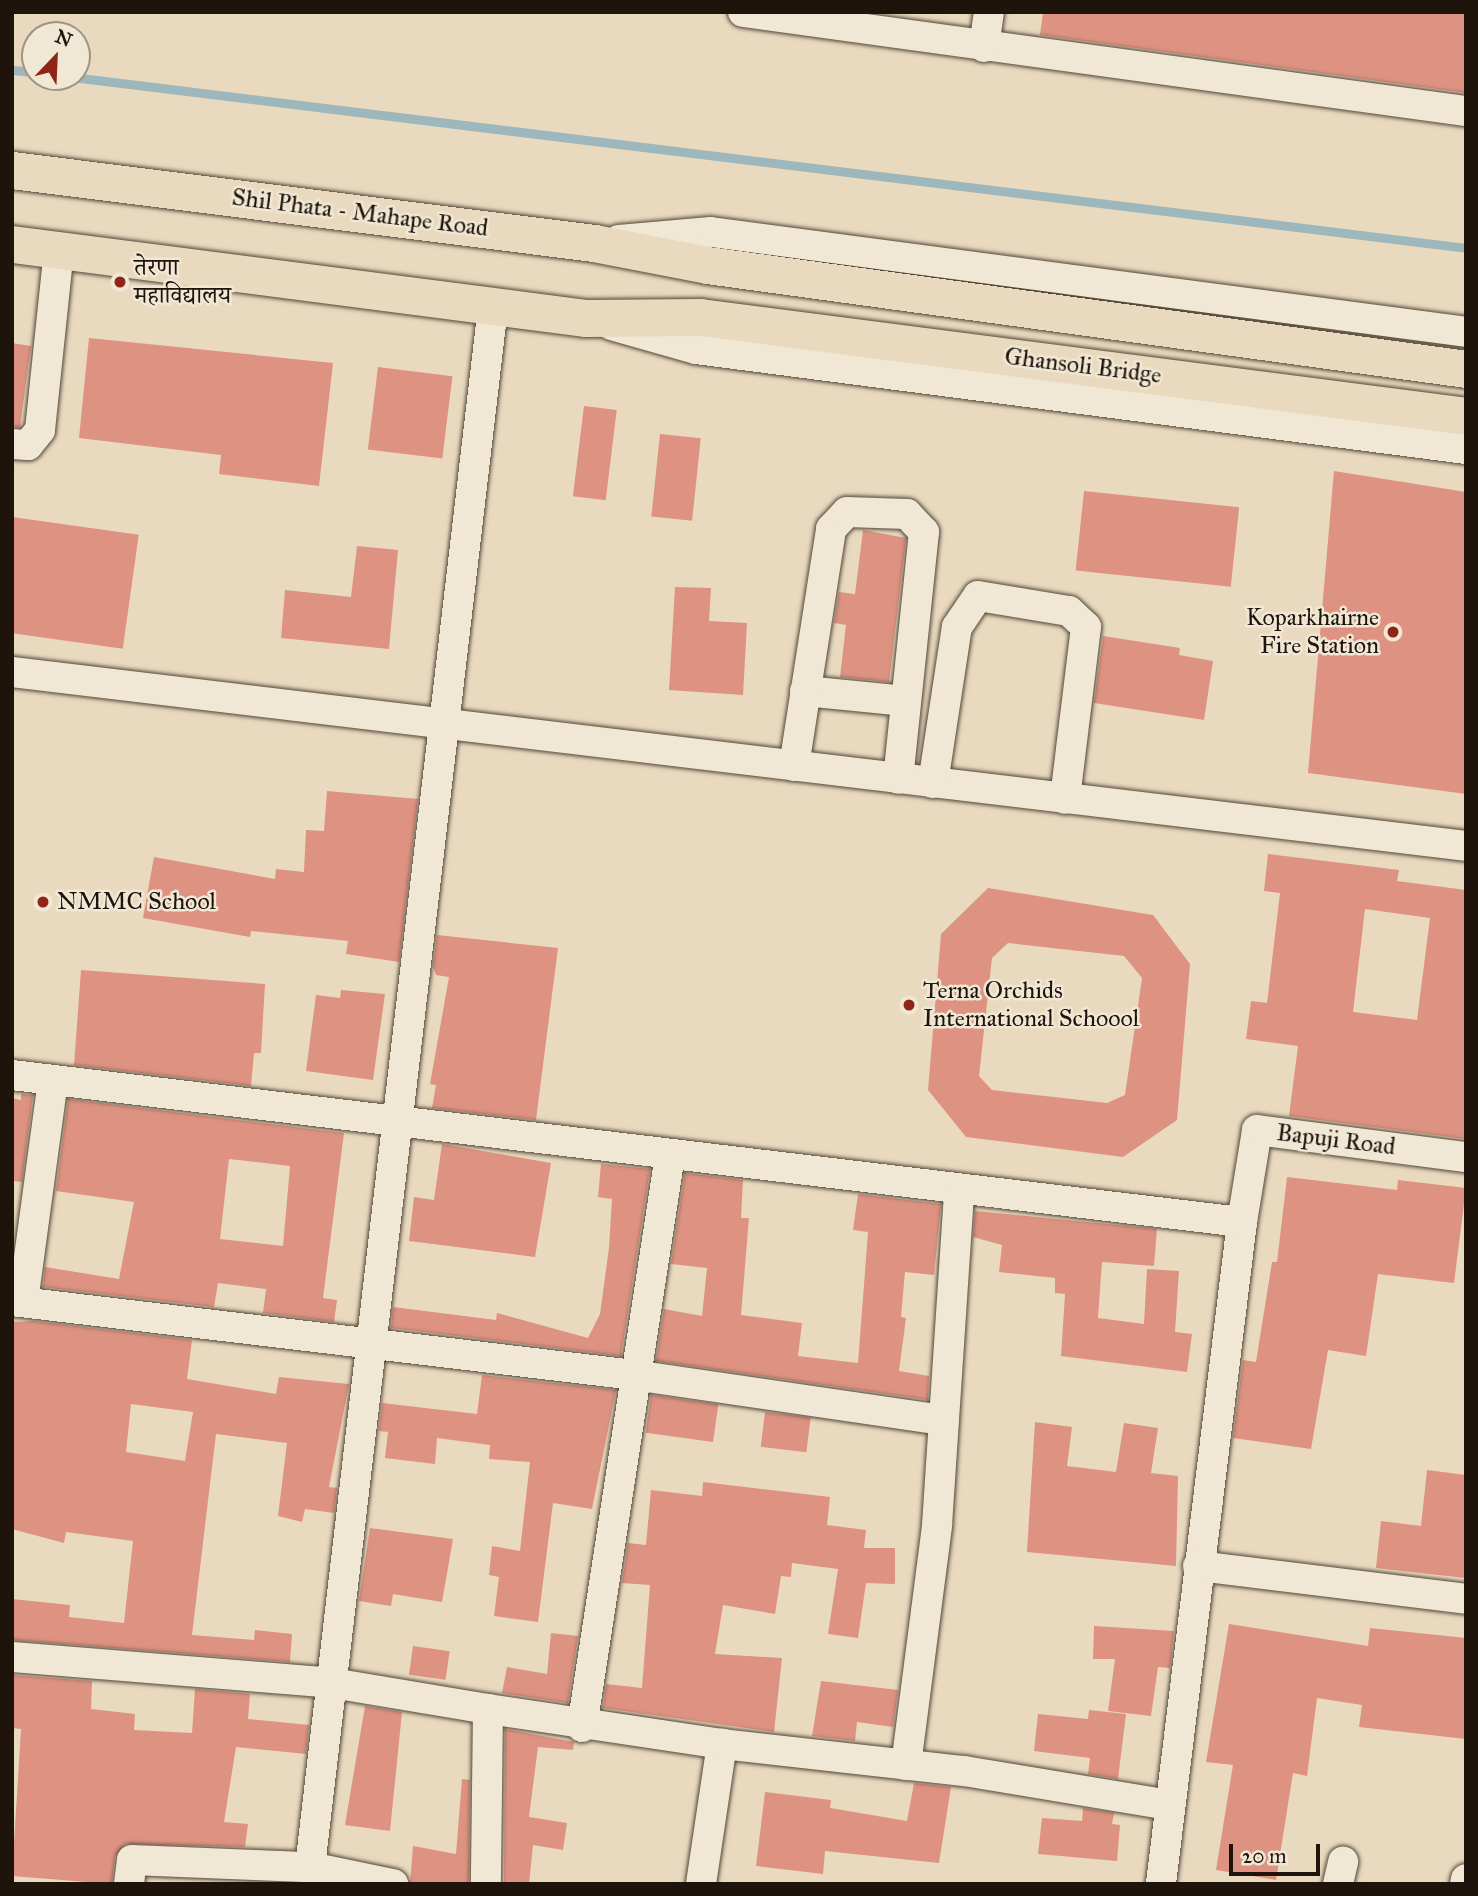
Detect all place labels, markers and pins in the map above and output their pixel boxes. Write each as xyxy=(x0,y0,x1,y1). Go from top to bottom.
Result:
place label: तेरणा महाविद्यालय xyxy=(134,254,231,310)
marker: तेरणा महाविद्यालय xyxy=(112,274,128,290)
place label: Koparkhairne Fire Station xyxy=(1246,604,1379,660)
marker: Koparkhairne Fire Station xyxy=(1385,624,1401,640)
place label: NMMC School xyxy=(57,888,216,916)
marker: NMMC School xyxy=(35,894,51,910)
place label: Terna Orchids International Schoool xyxy=(923,977,1139,1033)
marker: Terna Orchids International Schoool xyxy=(901,997,917,1013)

